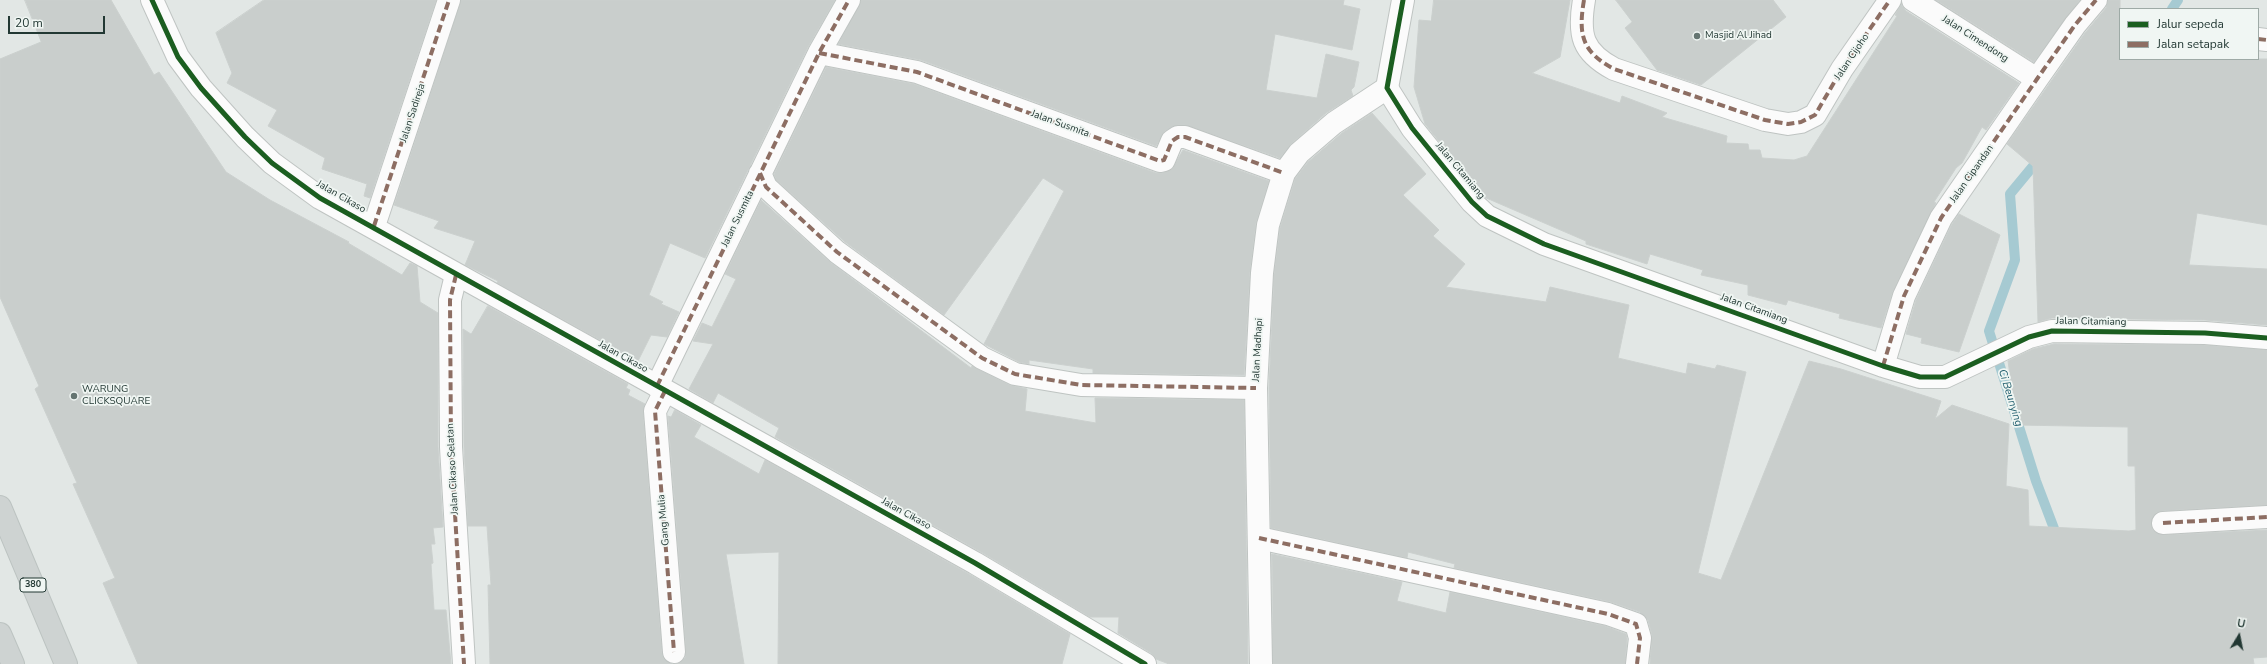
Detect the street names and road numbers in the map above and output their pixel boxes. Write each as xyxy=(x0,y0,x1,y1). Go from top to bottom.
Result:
street label: Jalan Cimendong xyxy=(1940,13,2010,65)
street label: Jalan Cijoho xyxy=(1832,32,1872,82)
street label: Jalan Sadireja xyxy=(398,82,428,144)
street label: Jalan Susmita xyxy=(1029,108,1091,140)
street label: Jalan Citamiang xyxy=(1433,140,1487,202)
street label: Jalan Cipandan xyxy=(1948,143,1996,205)
street label: Jalan Cikaso xyxy=(314,178,368,216)
street label: Jalan Susmita xyxy=(719,189,757,249)
street label: Jalan Citamiang xyxy=(1719,291,1789,327)
street label: Jalan Citamiang xyxy=(2056,315,2126,329)
street label: Jalan Madhapi xyxy=(1250,318,1266,382)
street label: Jalan Cikaso xyxy=(596,338,650,376)
street label: Jalan Cikaso Selatan xyxy=(445,423,461,515)
street label: Gang Mulia xyxy=(656,494,672,546)
street label: Jalan Cikaso xyxy=(879,495,933,533)
road number: 380 xyxy=(20,578,46,592)

